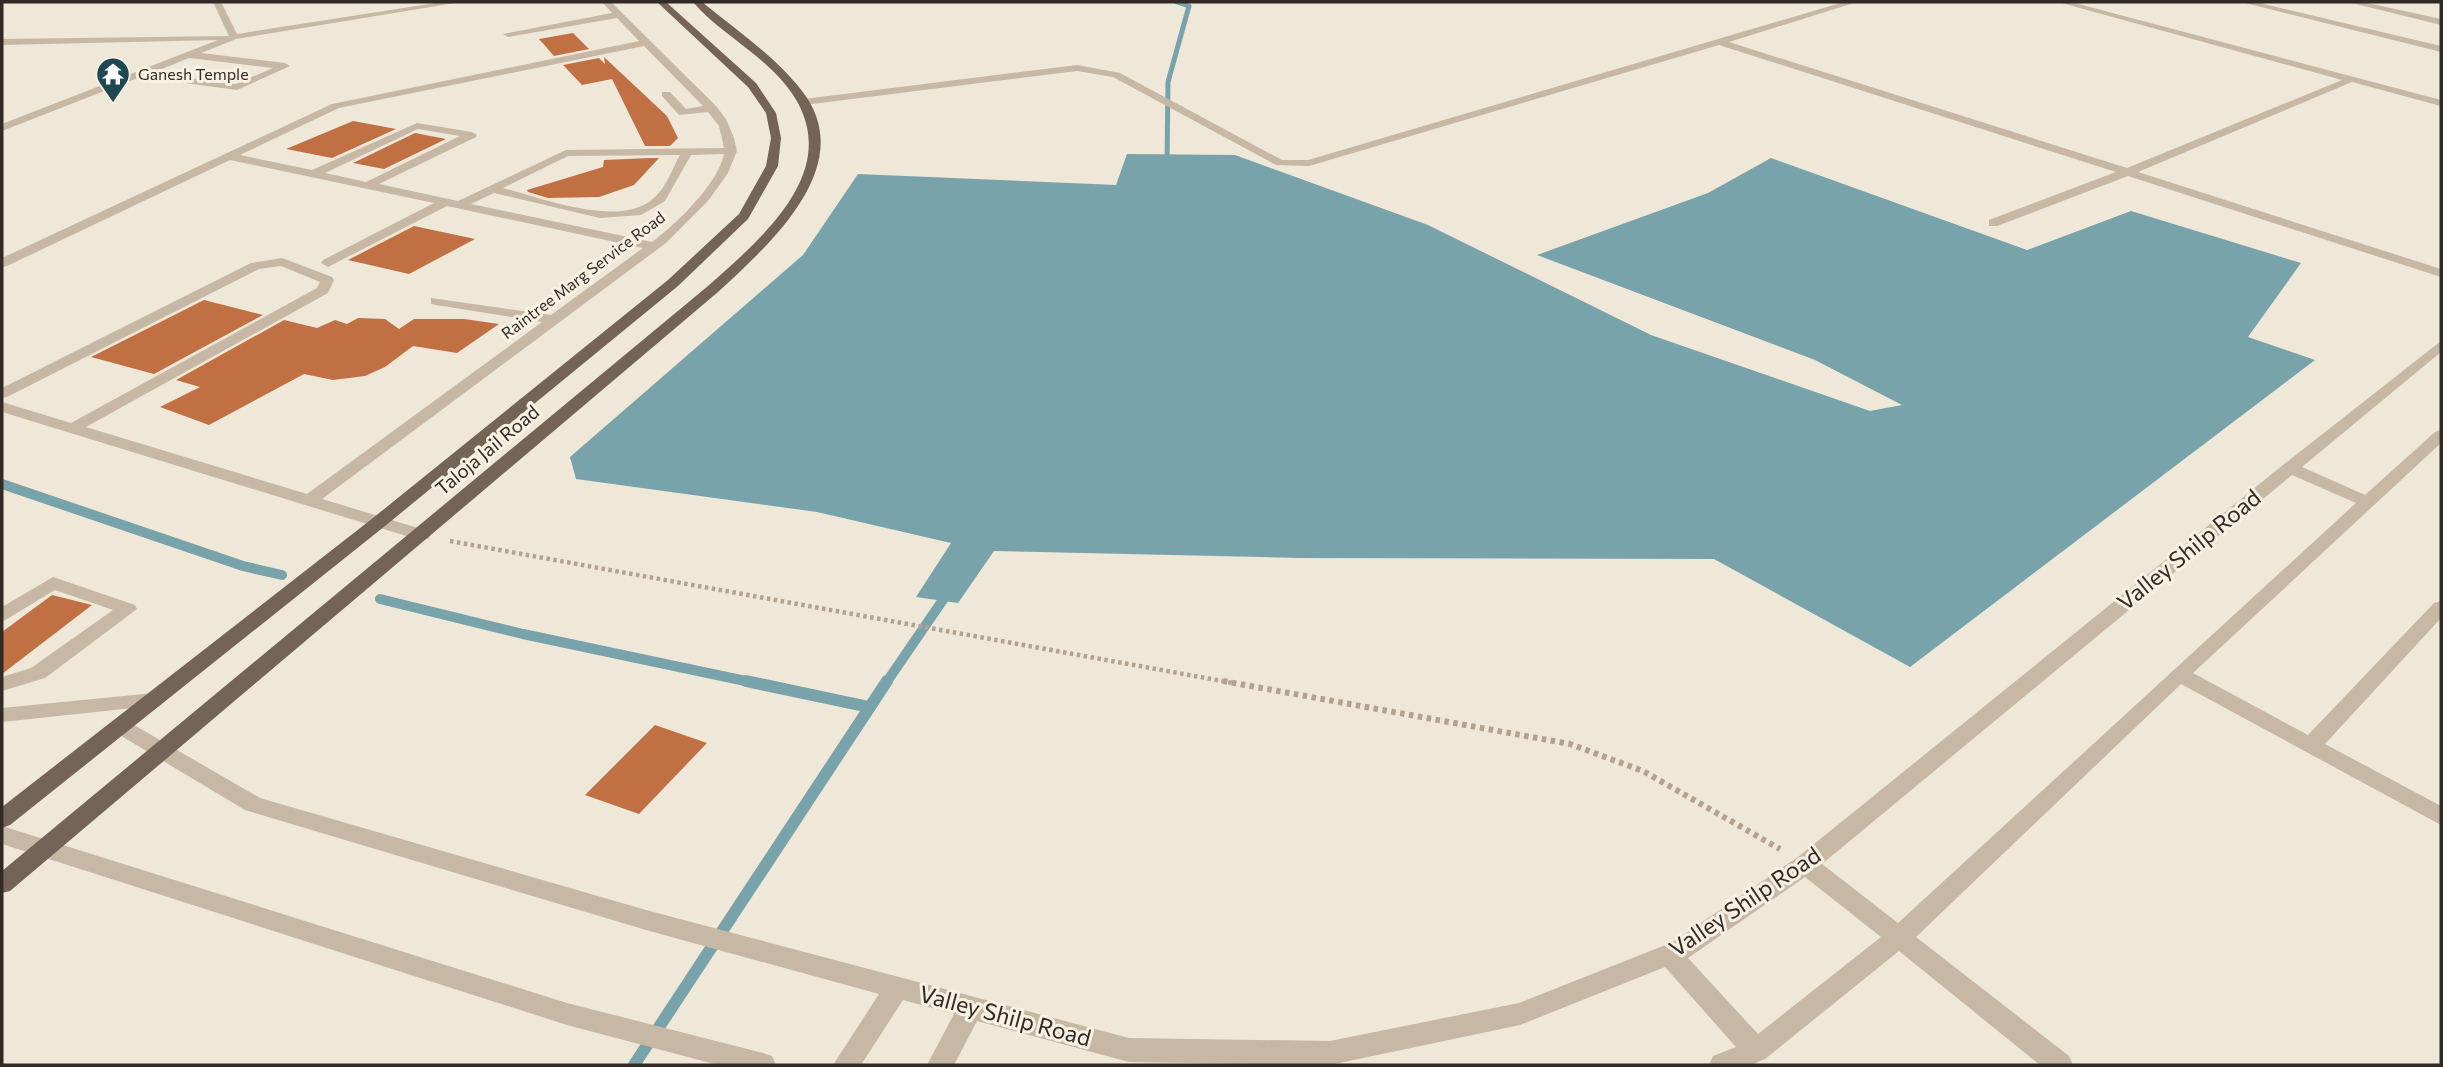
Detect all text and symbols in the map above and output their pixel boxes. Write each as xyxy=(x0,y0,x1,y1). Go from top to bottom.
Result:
temple icon: Ganesh Temple xyxy=(94,55,132,104)
place label: Ganesh Temple xyxy=(138,64,249,83)
street label: Raintree Marg Service Road xyxy=(497,207,668,342)
street label: Taloja Jail Road xyxy=(430,400,543,500)
street label: Valley Shilp Road xyxy=(2111,483,2266,616)
street label: Valley Shilp Road xyxy=(1663,840,1825,962)
street label: Valley Shilp Road xyxy=(916,979,1094,1051)

